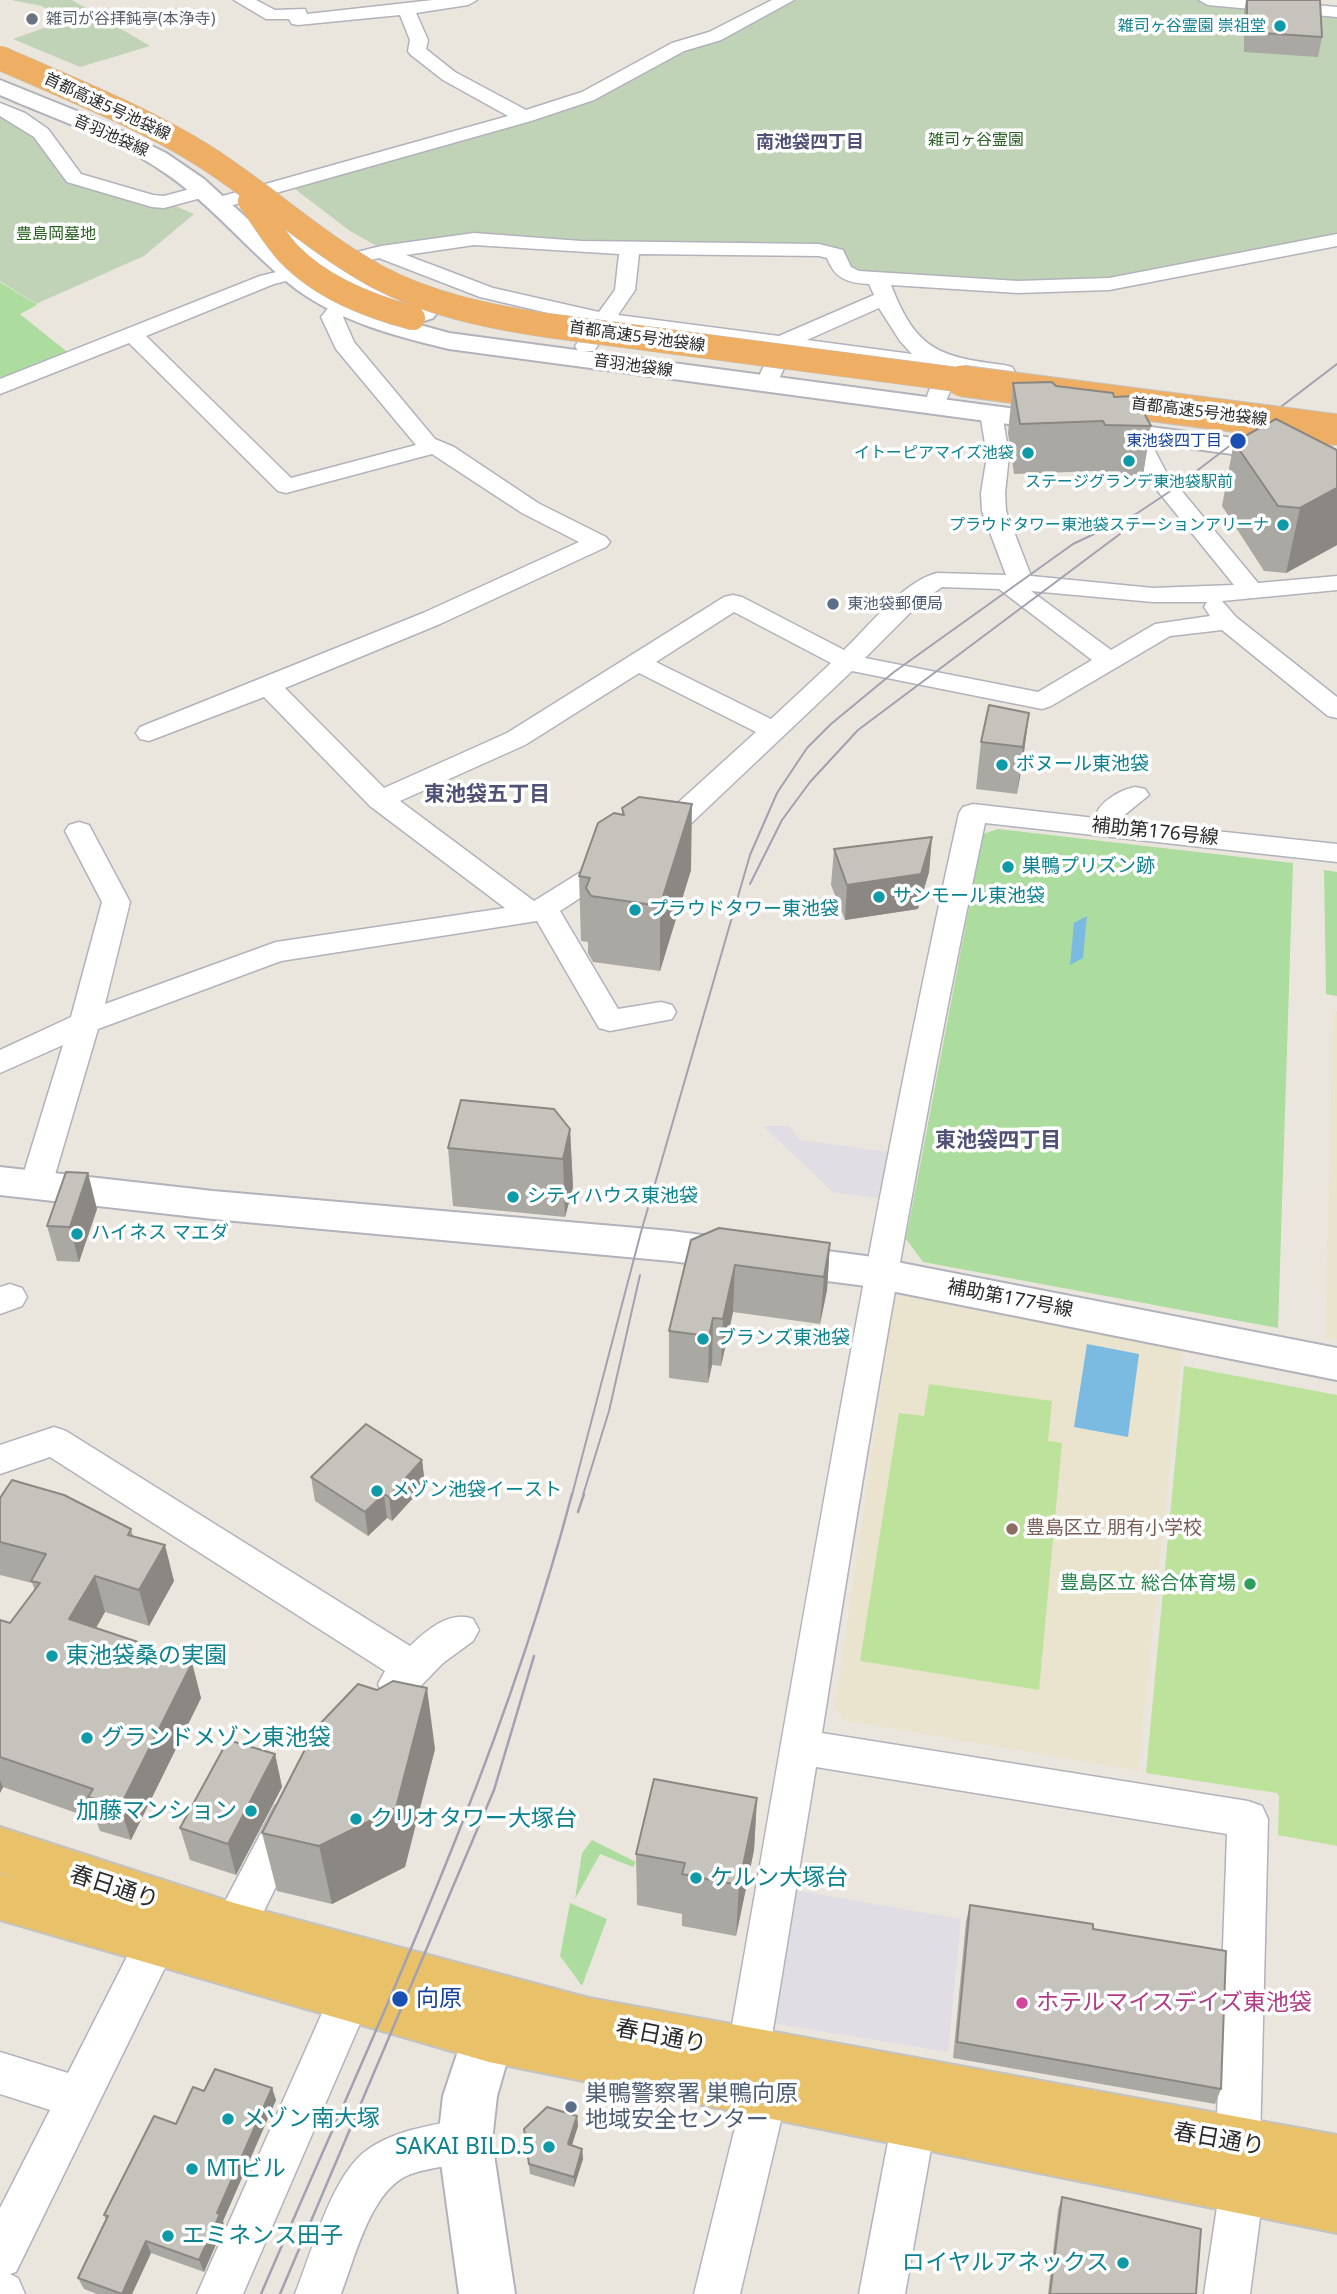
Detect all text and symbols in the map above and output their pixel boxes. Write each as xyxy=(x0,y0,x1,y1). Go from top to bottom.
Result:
place label: 雑司が谷拝鈍亭(本浄寺) xyxy=(46,9,216,29)
marker: 雑司が谷拝鈍亭(本浄寺) xyxy=(24,11,40,27)
place label: 雑司ヶ谷霊園 崇祖堂 xyxy=(1118,16,1266,36)
marker: 雑司ヶ谷霊園 崇祖堂 xyxy=(1272,18,1288,34)
street label: 首都高速5号池袋線 xyxy=(41,69,173,145)
street label: 音羽池袋線 xyxy=(71,111,151,161)
park label: 雑司ヶ谷霊園 xyxy=(928,130,1024,150)
district label: 南池袋四丁目 xyxy=(756,132,864,154)
park label: 豊島岡墓地 xyxy=(16,224,96,244)
street label: 首都高速5号池袋線 xyxy=(568,318,706,356)
street label: 音羽池袋線 xyxy=(592,351,674,381)
street label: 首都高速5号池袋線 xyxy=(1130,394,1268,430)
place label: 東池袋四丁目 xyxy=(1126,431,1222,451)
marker: 東池袋四丁目 xyxy=(1228,431,1248,451)
place label: イトーピアマイズ池袋 xyxy=(854,443,1014,463)
marker: イトーピアマイズ池袋 xyxy=(1020,445,1036,461)
marker: ステージグランデ東池袋駅前 xyxy=(1121,453,1137,469)
place label: ステージグランデ東池袋駅前 xyxy=(1025,472,1233,492)
place label: プラウドタワー東池袋ステーションアリーナ xyxy=(949,515,1269,535)
marker: プラウドタワー東池袋ステーションアリーナ xyxy=(1275,517,1291,533)
place label: 東池袋郵便局 xyxy=(847,594,943,614)
marker: 東池袋郵便局 xyxy=(825,596,841,612)
place label: ボヌール東池袋 xyxy=(1016,754,1149,776)
marker: ボヌール東池袋 xyxy=(994,757,1010,773)
district label: 東池袋五丁目 xyxy=(424,782,550,808)
street label: 補助第176号線 xyxy=(1090,814,1220,850)
place label: 巣鴨プリズン跡 xyxy=(1022,856,1155,878)
marker: 巣鴨プリズン跡 xyxy=(1000,859,1016,875)
place label: サンモール東池袋 xyxy=(893,886,1045,908)
marker: サンモール東池袋 xyxy=(871,889,887,905)
place label: プラウドタワー東池袋 xyxy=(649,899,839,921)
marker: プラウドタワー東池袋 xyxy=(627,902,643,918)
district label: 東池袋四丁目 xyxy=(935,1128,1061,1154)
place label: シティハウス東池袋 xyxy=(527,1186,698,1208)
marker: シティハウス東池袋 xyxy=(505,1189,521,1205)
place label: ハイネス マエダ xyxy=(91,1223,229,1245)
marker: ハイネス マエダ xyxy=(69,1226,85,1242)
street label: 補助第177号線 xyxy=(945,1276,1075,1322)
place label: ブランズ東池袋 xyxy=(717,1328,850,1350)
marker: ブランズ東池袋 xyxy=(695,1331,711,1347)
place label: メゾン池袋イースト xyxy=(391,1480,562,1502)
marker: メゾン池袋イースト xyxy=(369,1483,385,1499)
place label: 豊島区立 朋有小学校 xyxy=(1026,1518,1202,1540)
marker: 豊島区立 朋有小学校 xyxy=(1004,1521,1020,1537)
place label: 豊島区立 総合体育場 xyxy=(1060,1573,1236,1595)
marker: 豊島区立 総合体育場 xyxy=(1242,1576,1258,1592)
place label: 東池袋桑の実園 xyxy=(66,1642,227,1670)
marker: 東池袋桑の実園 xyxy=(44,1648,60,1664)
place label: グランドメゾン東池袋 xyxy=(101,1724,331,1752)
marker: グランドメゾン東池袋 xyxy=(79,1730,95,1746)
place label: 加藤マンション xyxy=(76,1797,237,1825)
marker: 加藤マンション xyxy=(243,1803,259,1819)
place label: クリオタワー大塚台 xyxy=(370,1805,577,1833)
marker: クリオタワー大塚台 xyxy=(348,1811,364,1827)
street label: 春日通り xyxy=(66,1861,162,1915)
place label: ケルン大塚台 xyxy=(710,1864,848,1892)
marker: ケルン大塚台 xyxy=(688,1870,704,1886)
place label: 向原 xyxy=(416,1985,462,2013)
marker: 向原 xyxy=(390,1989,410,2009)
place label: ホテルマイスデイズ東池袋 xyxy=(1036,1989,1312,2017)
marker: ホテルマイスデイズ東池袋 xyxy=(1014,1995,1030,2011)
street label: 春日通り xyxy=(613,2015,709,2059)
place label: 巣鴨警察署 巣鴨向原 地域安全センター xyxy=(585,2080,798,2134)
marker: 巣鴨警察署 巣鴨向原 地域安全センター xyxy=(563,2099,579,2115)
place label: メゾン南大塚 xyxy=(242,2105,380,2133)
marker: メゾン南大塚 xyxy=(220,2111,236,2127)
street label: 春日通り xyxy=(1171,2118,1267,2162)
place label: SAKAI BILD.5 xyxy=(395,2133,535,2161)
marker: SAKAI BILD.5 xyxy=(541,2139,557,2155)
place label: MTビル xyxy=(206,2155,286,2183)
marker: MTビル xyxy=(184,2161,200,2177)
place label: エミネンス田子 xyxy=(182,2222,343,2250)
marker: エミネンス田子 xyxy=(160,2228,176,2244)
place label: ロイヤルアネックス xyxy=(902,2249,1109,2277)
marker: ロイヤルアネックス xyxy=(1115,2255,1131,2271)

